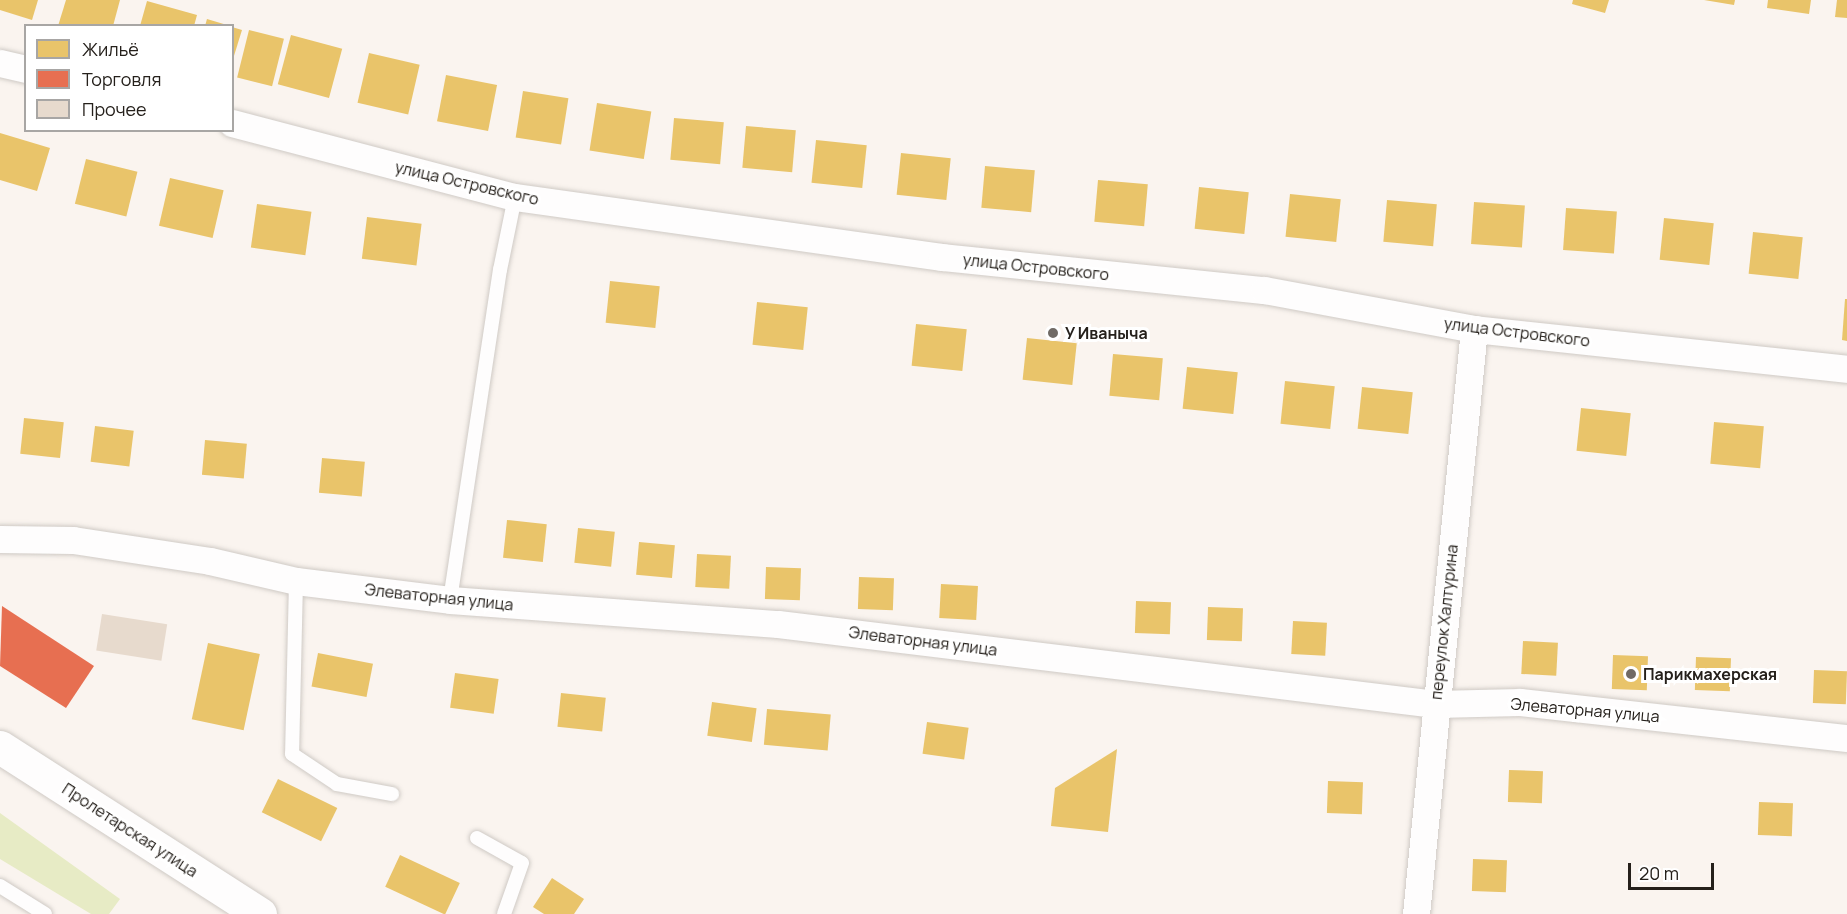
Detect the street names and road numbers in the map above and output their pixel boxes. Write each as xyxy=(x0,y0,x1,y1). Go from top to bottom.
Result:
street label: улица Островского xyxy=(393,157,541,209)
street label: улица Островского xyxy=(962,250,1110,284)
street label: улица Островского xyxy=(1443,314,1591,350)
street label: переулок Халтурина xyxy=(1426,543,1462,701)
street label: Элеваторная улица xyxy=(364,580,514,614)
street label: Элеваторная улица xyxy=(848,622,998,660)
street label: Элеваторная улица xyxy=(1510,694,1660,726)
street label: Пролетарская улица xyxy=(59,779,201,881)

